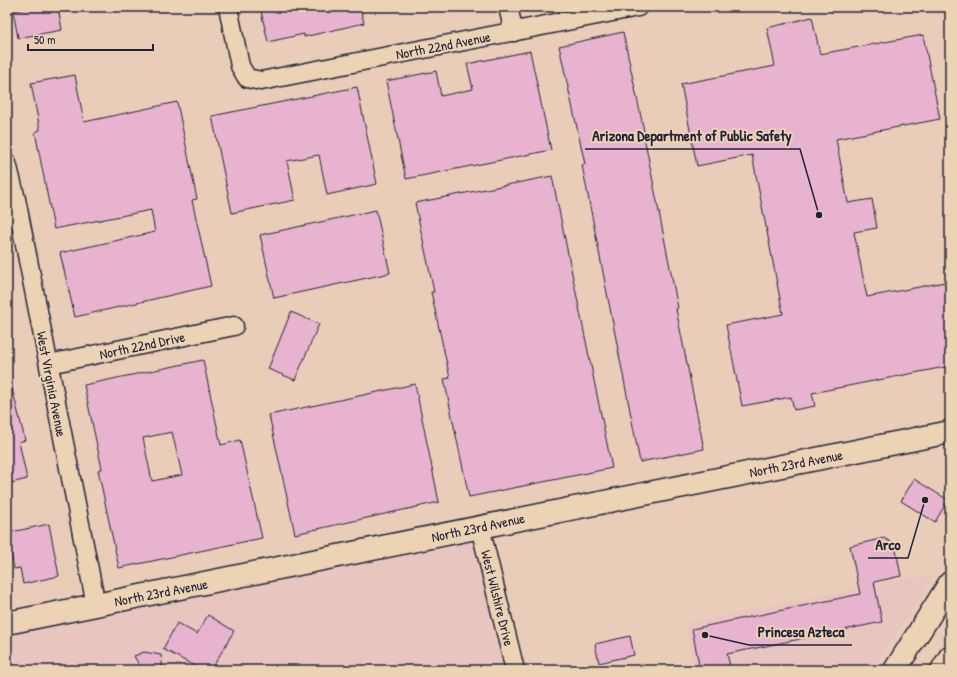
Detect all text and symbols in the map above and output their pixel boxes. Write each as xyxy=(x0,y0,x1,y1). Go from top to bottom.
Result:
scale bar xyxy=(28,26,153,52)
street label: North 22nd Avenue xyxy=(394,26,492,63)
text: 50 m xyxy=(34,31,55,48)
callout: Arizona Department of Public Safety xyxy=(585,122,800,149)
text: Arizona Department of Public Safety xyxy=(592,125,792,147)
street label: North 22nd Drive xyxy=(98,327,187,363)
street label: West Virginia Avenue xyxy=(31,330,72,439)
street label: North 23rd Avenue xyxy=(748,445,845,481)
street label: North 23rd Avenue xyxy=(430,508,527,546)
callout: Arco xyxy=(868,531,908,558)
text: Arco xyxy=(876,534,900,555)
street label: West Wilshire Drive xyxy=(477,548,519,648)
street label: North 23rd Avenue xyxy=(113,574,210,610)
callout: Princesa Azteca xyxy=(749,618,852,645)
text: Princesa Azteca xyxy=(758,621,844,642)

